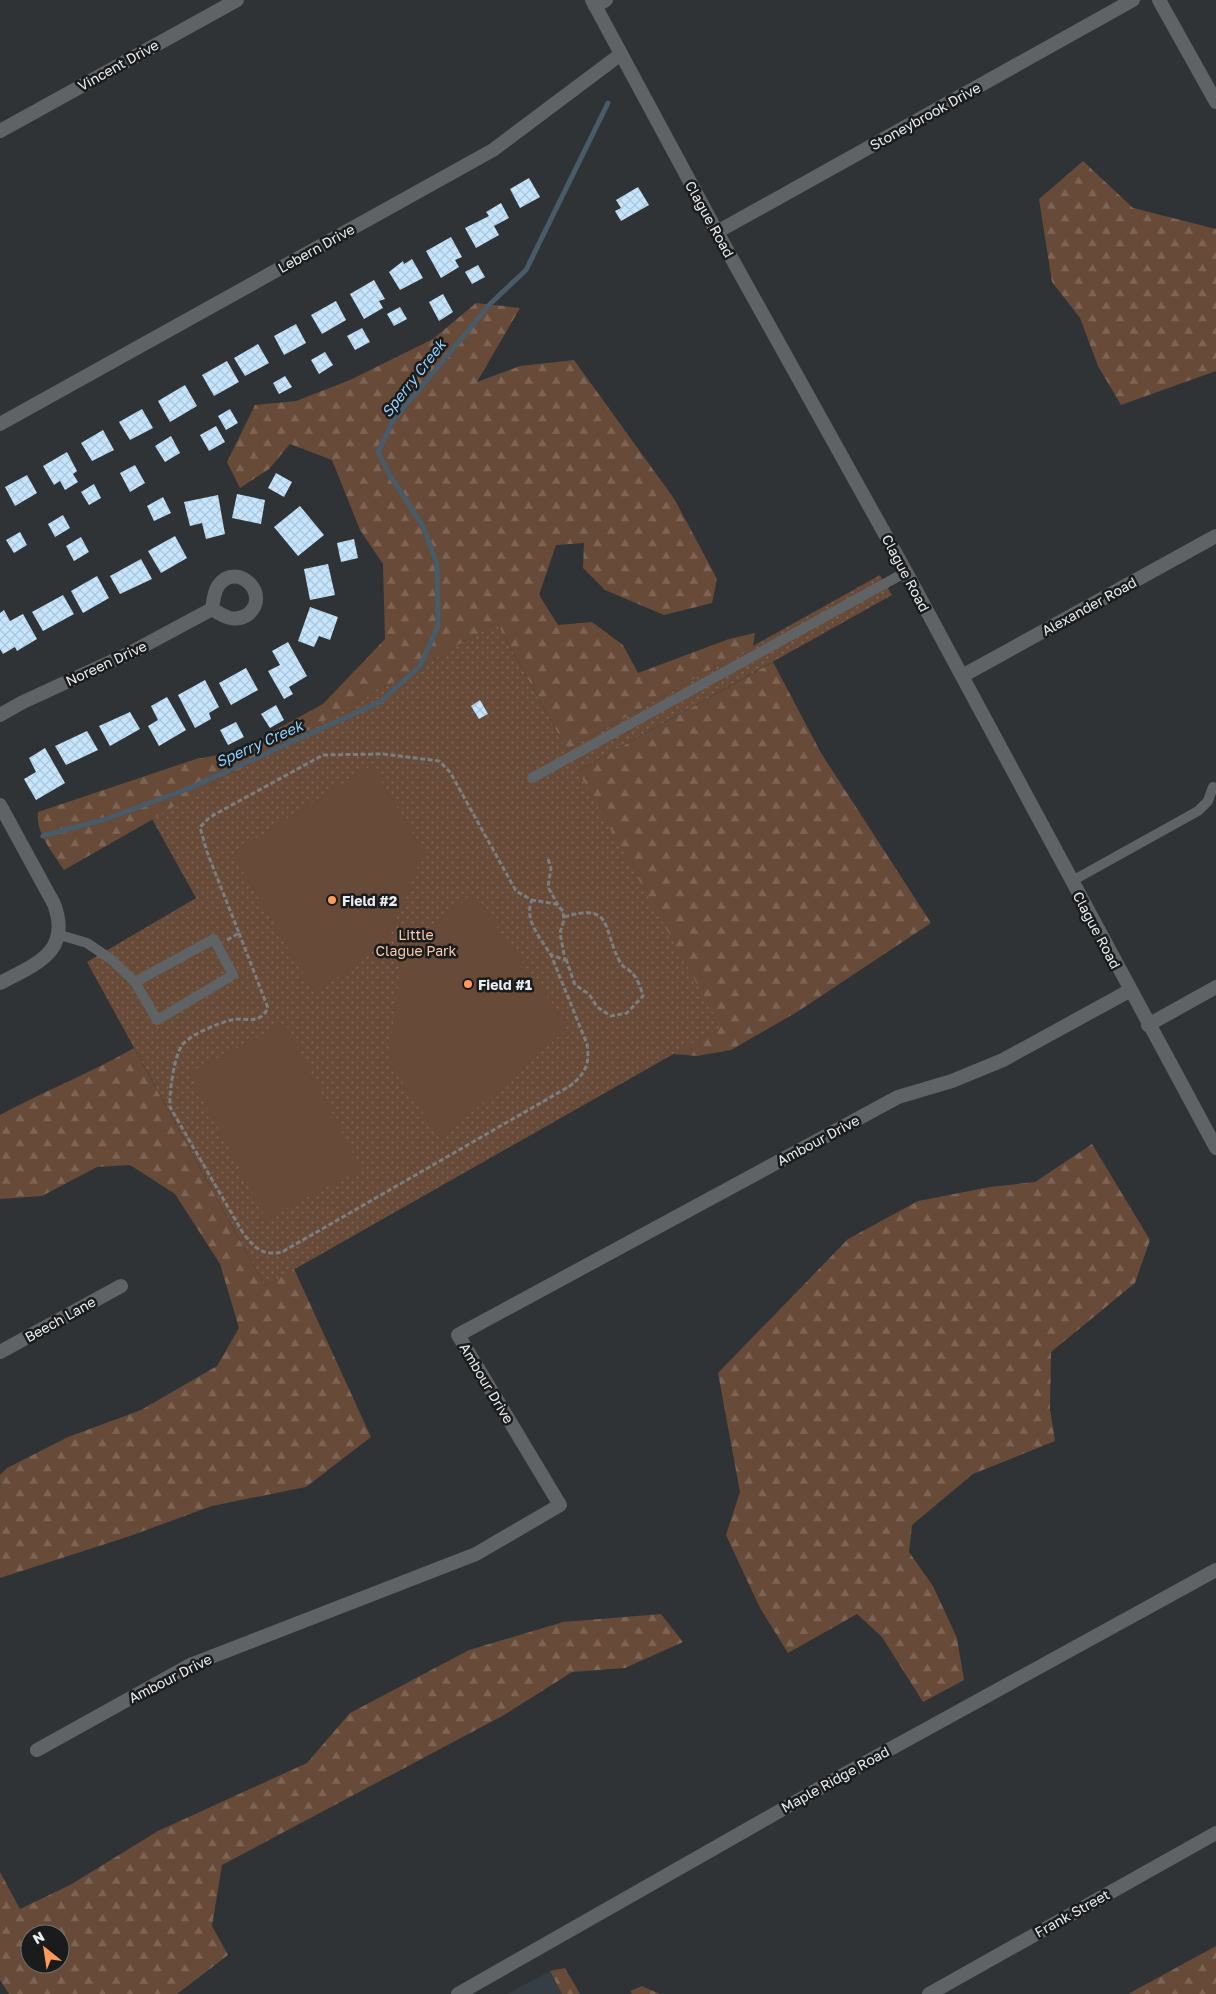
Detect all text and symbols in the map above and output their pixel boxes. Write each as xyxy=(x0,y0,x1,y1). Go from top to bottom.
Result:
street label: Vincent Drive xyxy=(75,36,161,94)
street label: Stoneybrook Drive xyxy=(867,79,983,153)
street label: Clague Road xyxy=(682,178,738,260)
street label: Lebern Drive xyxy=(275,220,357,276)
water label: Sperry Creek xyxy=(377,334,451,421)
street label: Clague Road xyxy=(879,532,933,614)
street label: Alexander Road xyxy=(1039,573,1139,639)
street label: Noreen Drive xyxy=(63,637,149,689)
water label: Sperry Creek xyxy=(213,715,307,771)
street label: Clague Road xyxy=(1070,889,1124,971)
place label: Field #2 xyxy=(342,892,398,909)
marker: Field #2 xyxy=(326,894,338,906)
park label: Little Clague Park xyxy=(376,926,457,959)
place label: Field #1 xyxy=(478,976,532,993)
marker: Field #1 xyxy=(462,978,474,990)
street label: Ambour Drive xyxy=(774,1111,862,1169)
street label: Beech Lane xyxy=(22,1293,98,1345)
street label: Ambour Drive xyxy=(456,1340,518,1426)
street label: Ambour Drive xyxy=(126,1650,214,1706)
street label: Maple Ridge Road xyxy=(778,1742,892,1816)
street label: Frank Street xyxy=(1032,1885,1112,1941)
north arrow xyxy=(20,1924,70,1974)
text: N xyxy=(29,1927,47,1947)

